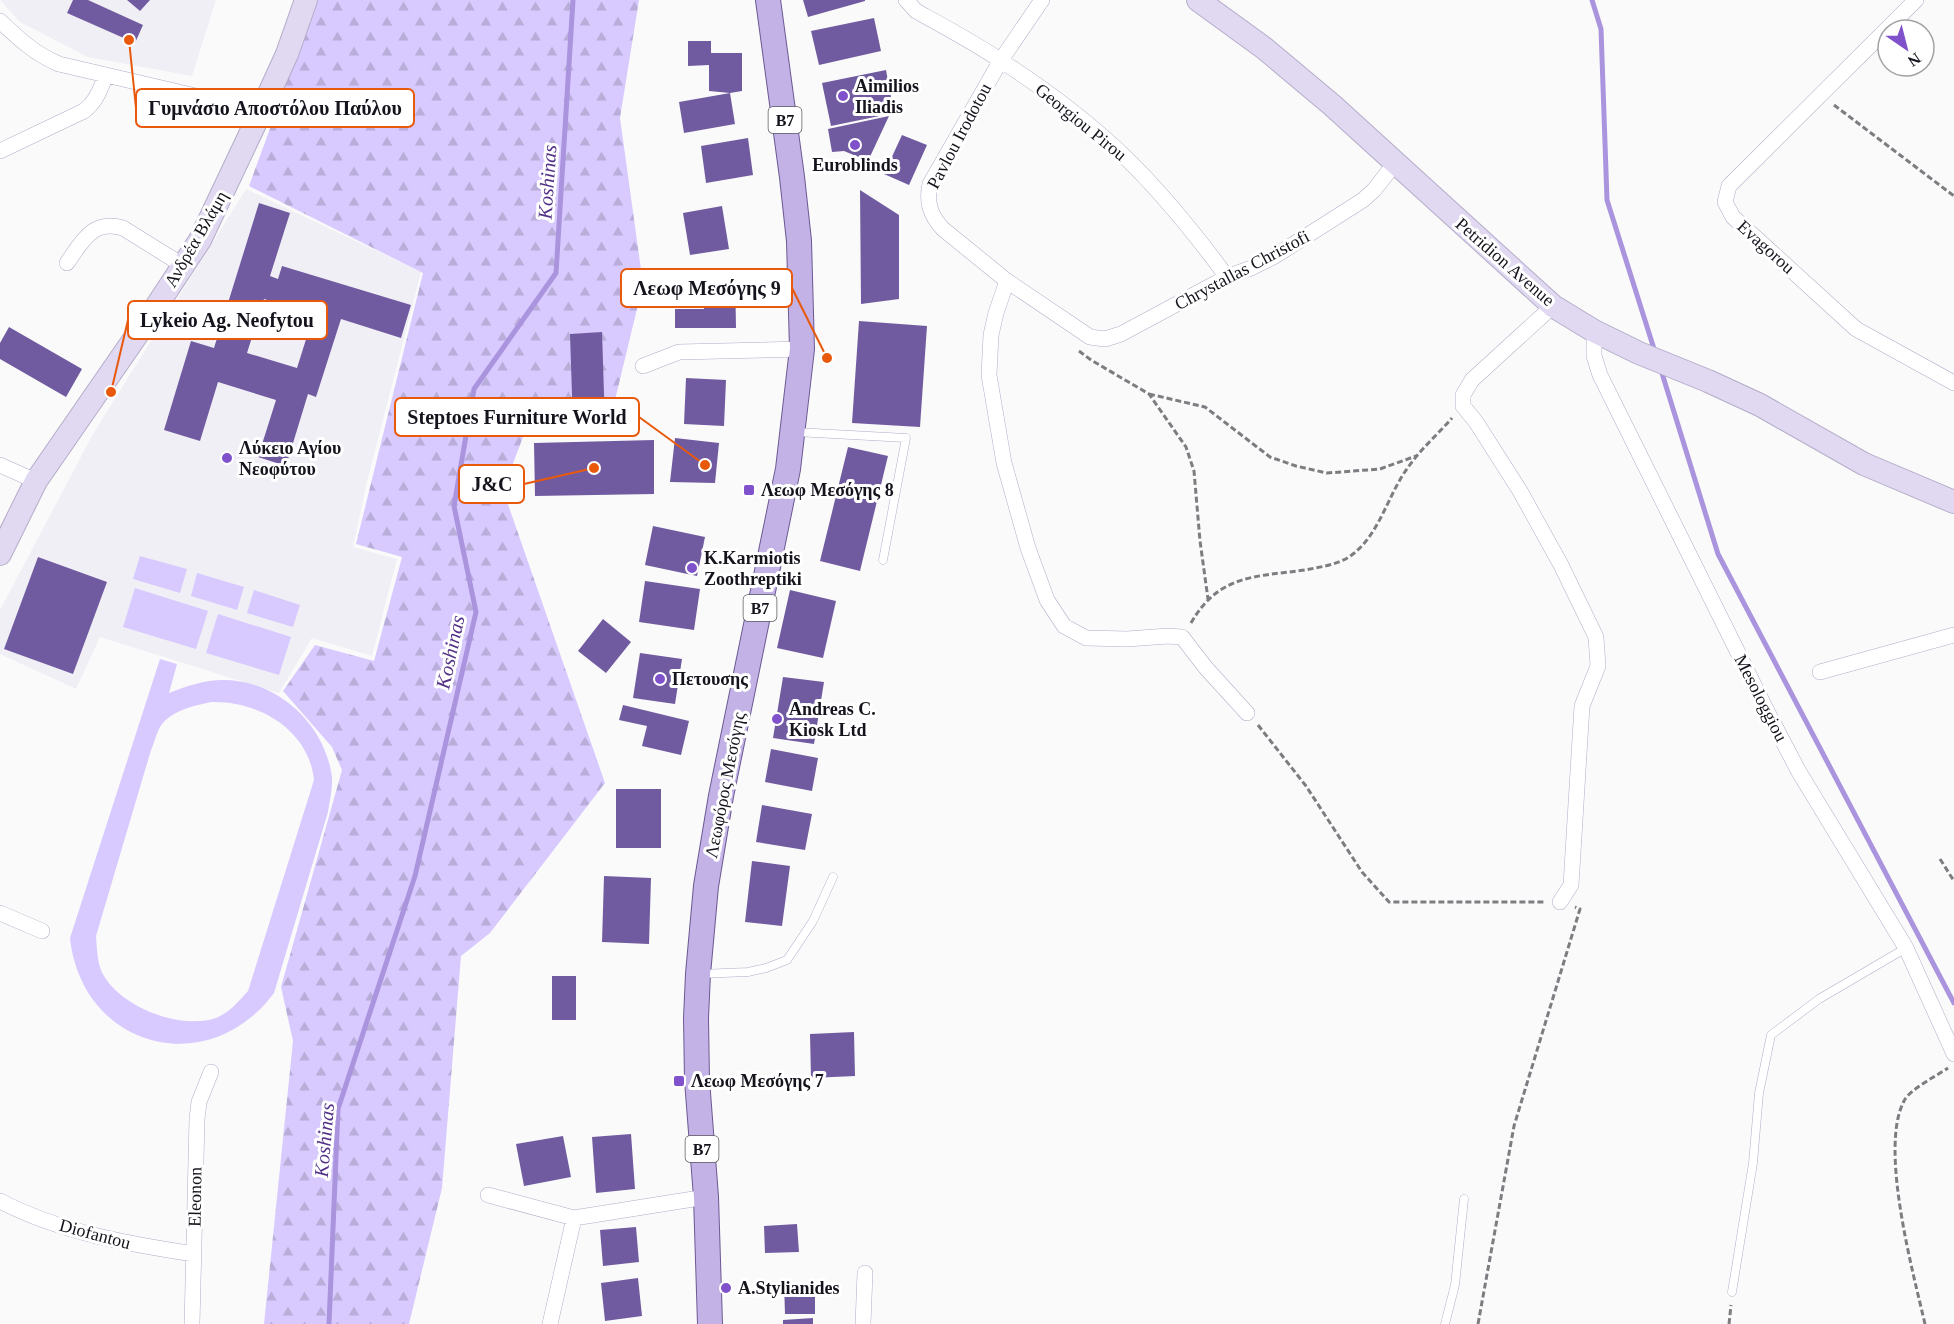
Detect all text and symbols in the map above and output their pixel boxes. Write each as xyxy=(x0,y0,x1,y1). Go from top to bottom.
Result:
north arrow xyxy=(1876,18,1936,78)
text: N xyxy=(1904,50,1924,70)
place label: Aimilios Iliadis xyxy=(855,76,919,117)
street label: Georgiou Pirou xyxy=(1032,79,1130,165)
street label: Pavlou Irodotou xyxy=(923,80,995,192)
callout: Γυμνάσιο Αποστόλου Παύλου xyxy=(136,89,414,127)
marker: Aimilios Iliadis xyxy=(836,89,850,103)
text: Γυμνάσιο Αποστόλου Παύλου xyxy=(148,97,402,120)
road number: B7 xyxy=(768,107,802,133)
marker: Euroblinds xyxy=(848,138,862,152)
water label: Koshinas xyxy=(533,144,561,221)
place label: Euroblinds xyxy=(812,155,898,175)
street label: Ανδρέα Βλάμη xyxy=(160,187,232,291)
street label: Petridion Avenue xyxy=(1452,214,1558,310)
street label: Evagorou xyxy=(1733,216,1799,278)
street label: Chrystallas Christofi xyxy=(1171,226,1313,314)
callout: Λεωφ Μεσόγης 9 xyxy=(621,269,792,307)
text: Λεωφ Μεσόγης 9 xyxy=(633,277,781,300)
callout: Lykeio Ag. Neofytou xyxy=(128,301,327,339)
text: Lykeio Ag. Neofytou xyxy=(140,309,314,332)
callout: Steptoes Furniture World xyxy=(395,398,639,436)
text: Steptoes Furniture World xyxy=(407,406,627,429)
place label: Λύκειο Αγίου Νεοφύτου xyxy=(239,438,341,479)
marker: Λύκειο Αγίου Νεοφύτου xyxy=(220,451,234,465)
callout: J&C xyxy=(459,465,524,503)
text: J&C xyxy=(471,473,513,495)
place label: Λεωφ Μεσόγης 8 xyxy=(761,480,894,500)
marker: Λεωφ Μεσόγης 8 xyxy=(742,483,756,497)
place label: K.Karmiotis Zoothreptiki xyxy=(704,548,802,589)
marker: K.Karmiotis Zoothreptiki xyxy=(685,561,699,575)
road number: B7 xyxy=(744,595,777,621)
water label: Koshinas xyxy=(431,613,469,692)
street label: Mesologgiou xyxy=(1731,651,1791,745)
place label: Πετουσης xyxy=(672,669,748,689)
marker: Πετουσης xyxy=(653,672,667,686)
place label: Andreas C. Kiosk Ltd xyxy=(789,699,876,740)
street label: Λεωφόρος Μεσόγης xyxy=(701,710,749,860)
marker: Andreas C. Kiosk Ltd xyxy=(770,712,784,726)
place label: Λεωφ Μεσόγης 7 xyxy=(691,1071,824,1091)
marker: Λεωφ Μεσόγης 7 xyxy=(672,1074,686,1088)
water label: Koshinas xyxy=(310,1102,338,1179)
road number: B7 xyxy=(686,1136,718,1162)
street label: Eleonon xyxy=(184,1167,206,1227)
street label: Diofantou xyxy=(57,1215,133,1253)
place label: A.Stylianides xyxy=(738,1278,840,1298)
marker: A.Stylianides xyxy=(719,1281,733,1295)

